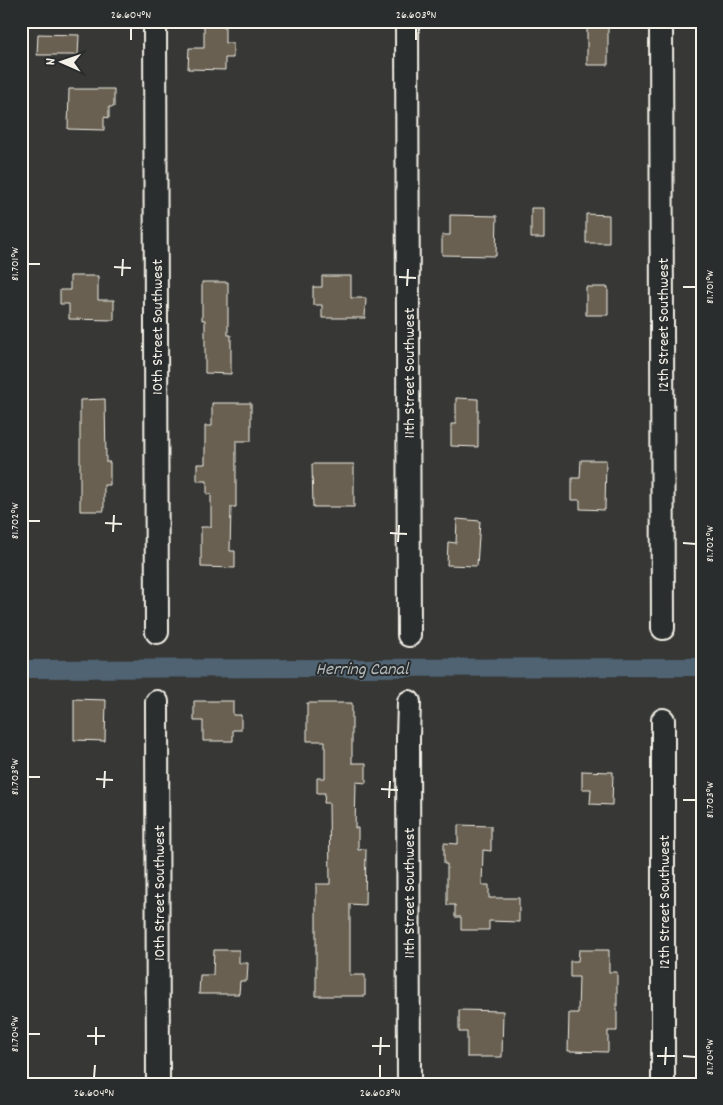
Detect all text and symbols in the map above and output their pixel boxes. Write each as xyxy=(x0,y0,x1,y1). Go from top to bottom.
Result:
text: 26.604°N xyxy=(111,7,151,24)
text: 26.603°N xyxy=(396,7,436,24)
north arrow xyxy=(38,38,88,88)
text: N xyxy=(41,58,61,65)
text: 81.701°W xyxy=(7,247,24,281)
street label: 12th Street Southwest xyxy=(653,258,676,392)
street label: 10th Street Southwest xyxy=(147,259,170,395)
text: 81.701°W xyxy=(702,270,719,304)
street label: 11th Street Southwest xyxy=(399,308,422,438)
text: 81.702°W xyxy=(7,503,24,539)
text: 81.702°W xyxy=(702,526,719,562)
water label: Herring Canal xyxy=(316,658,410,683)
text: 81.703°W xyxy=(7,759,24,795)
text: 81.703°W xyxy=(702,782,719,818)
street label: 10th Street Southwest xyxy=(149,825,172,961)
street label: 11th Street Southwest xyxy=(399,828,422,958)
street label: 12th Street Southwest xyxy=(654,835,677,969)
text: 81.704°W xyxy=(7,1016,24,1052)
text: 81.704°W xyxy=(702,1039,719,1075)
text: 26.604°N xyxy=(74,1085,114,1102)
text: 26.603°N xyxy=(360,1085,400,1102)

